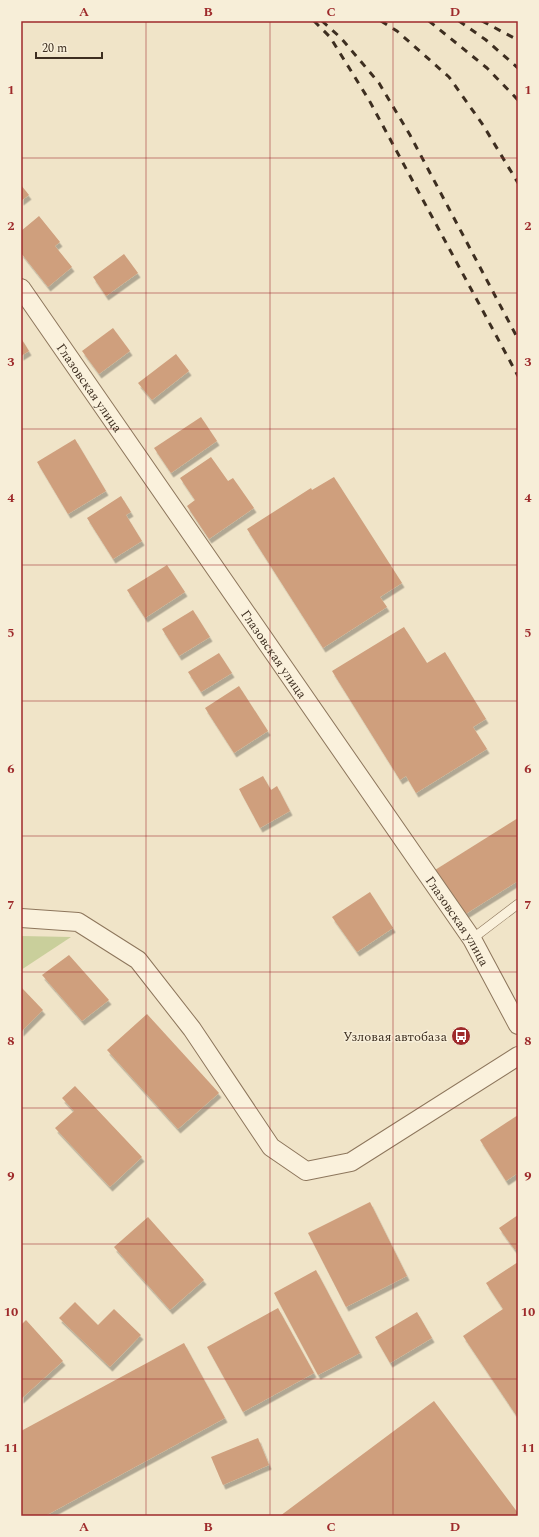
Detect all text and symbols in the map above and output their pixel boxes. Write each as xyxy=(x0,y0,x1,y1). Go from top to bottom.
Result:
text: A xyxy=(79,2,89,22)
text: B xyxy=(203,2,213,22)
text: C xyxy=(326,2,336,22)
text: D xyxy=(450,2,460,22)
scale bar xyxy=(36,34,102,60)
text: 20 m xyxy=(42,39,67,58)
text: 1 xyxy=(7,80,15,100)
text: 1 xyxy=(524,80,532,100)
text: 2 xyxy=(7,216,15,236)
text: 2 xyxy=(524,216,532,236)
street label: Глазовская улица xyxy=(51,339,127,437)
text: 3 xyxy=(7,352,15,372)
text: 3 xyxy=(524,352,532,372)
text: 4 xyxy=(7,488,15,508)
text: 4 xyxy=(524,488,532,508)
street label: Глазовская улица xyxy=(236,606,312,704)
text: 5 xyxy=(7,623,15,643)
text: 5 xyxy=(524,623,532,643)
text: 6 xyxy=(7,759,15,779)
text: 6 xyxy=(524,759,532,779)
street label: Глазовская улица xyxy=(420,872,494,971)
text: 7 xyxy=(7,895,15,915)
text: 7 xyxy=(524,895,532,915)
bus stop icon: Узловая автобаза xyxy=(450,1025,472,1047)
place label: Узловая автобаза xyxy=(343,1027,448,1047)
text: 8 xyxy=(7,1031,15,1051)
text: 8 xyxy=(524,1031,532,1051)
text: 9 xyxy=(7,1166,15,1186)
text: 9 xyxy=(524,1166,532,1186)
text: 10 xyxy=(4,1302,18,1322)
text: 10 xyxy=(521,1302,535,1322)
text: 11 xyxy=(4,1438,18,1458)
text: 11 xyxy=(521,1438,535,1458)
text: A xyxy=(79,1517,89,1537)
text: B xyxy=(203,1517,213,1537)
text: C xyxy=(326,1517,336,1537)
text: D xyxy=(450,1517,460,1537)

